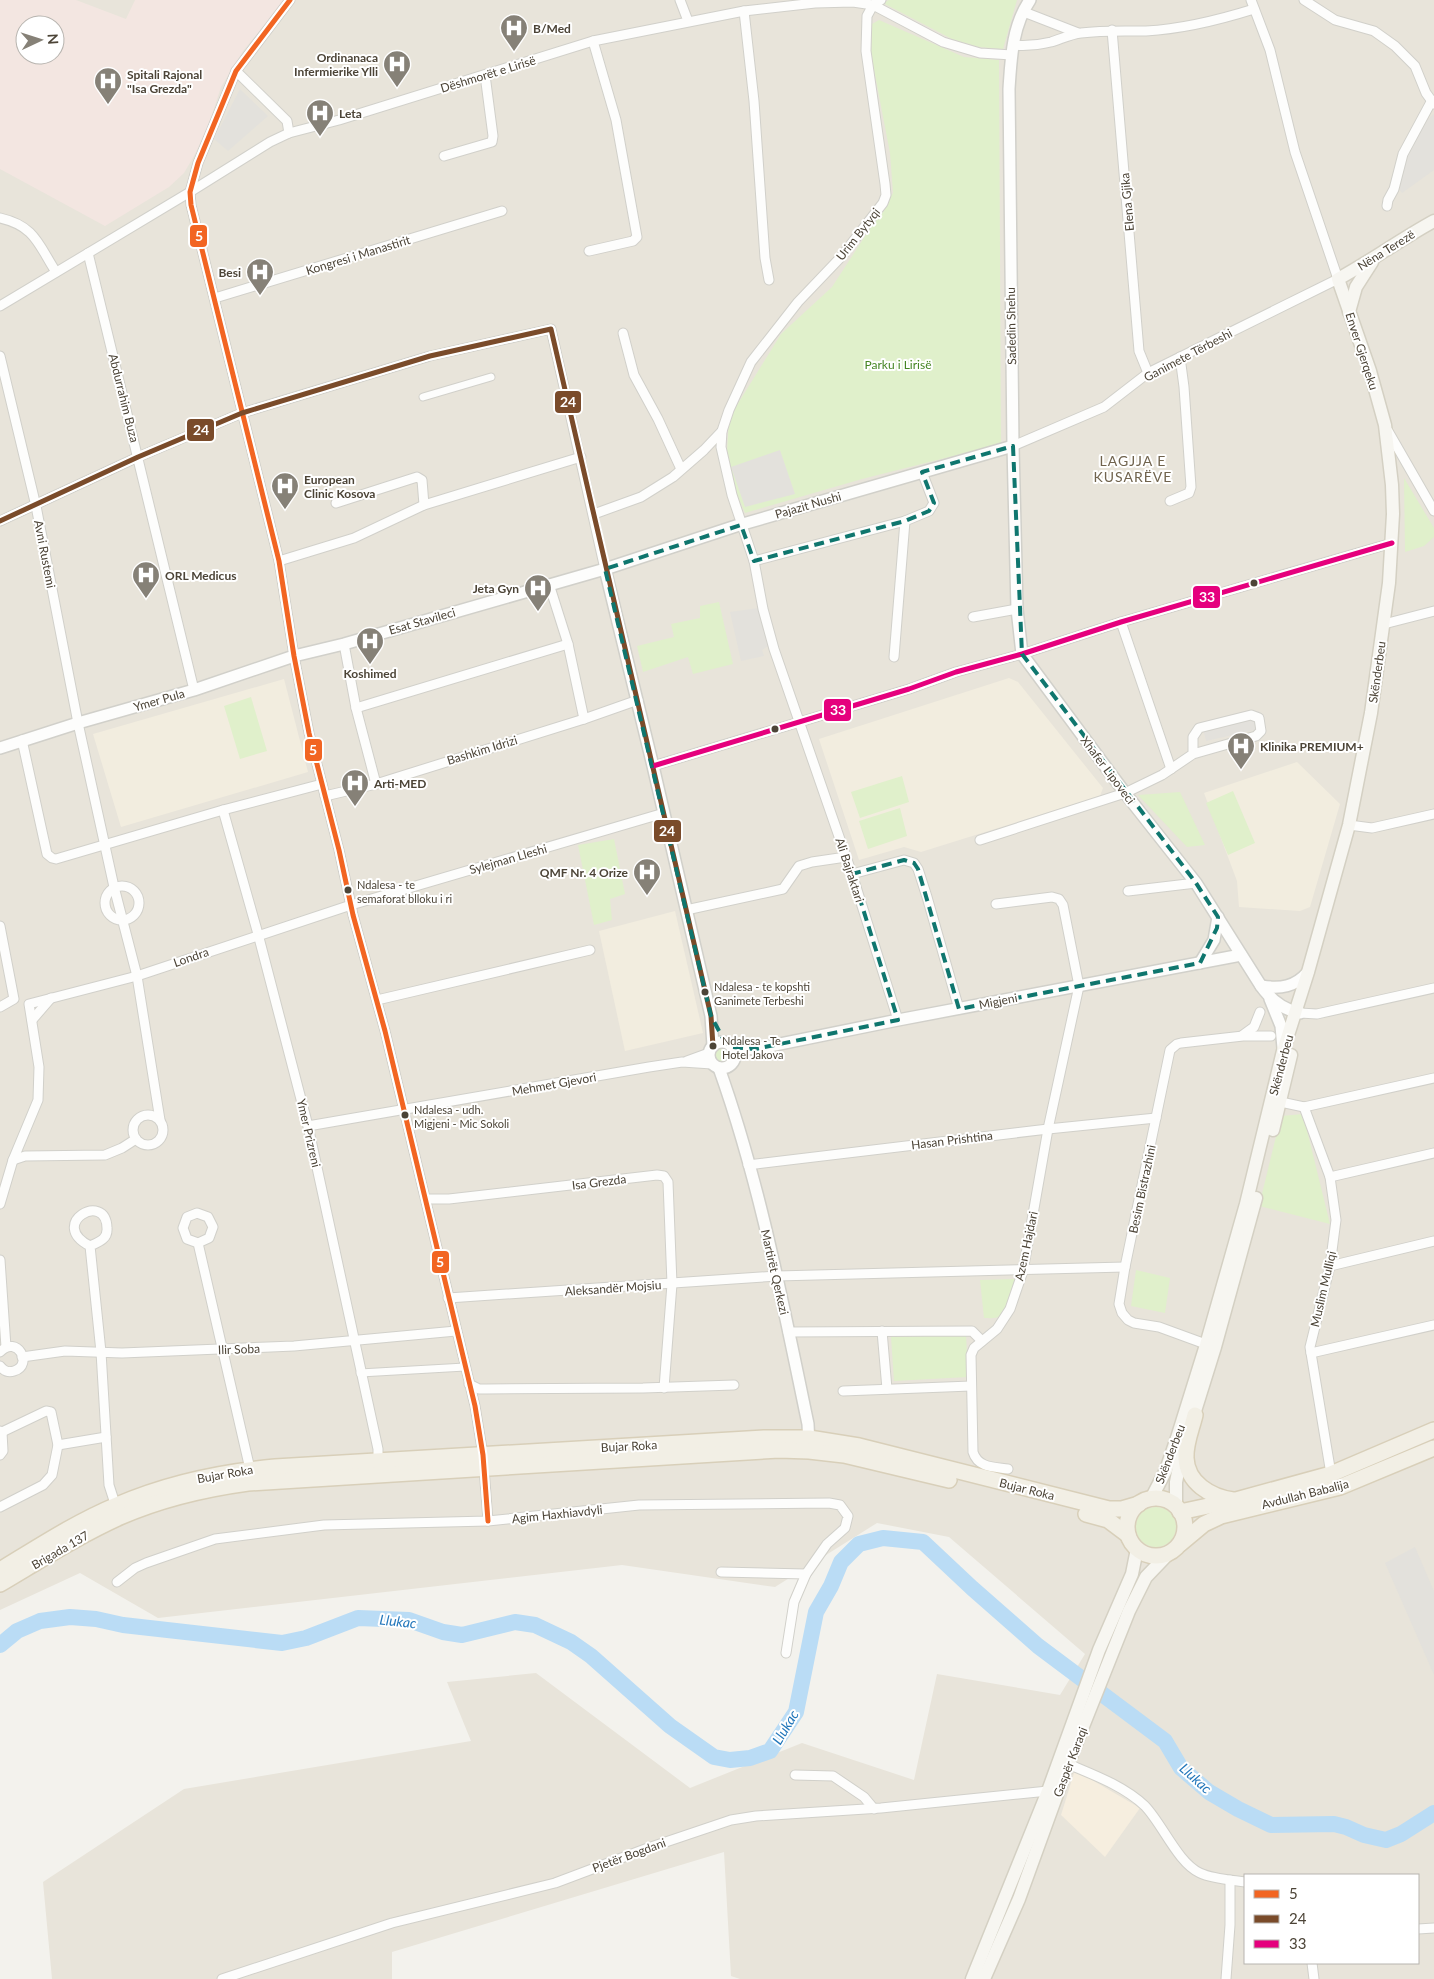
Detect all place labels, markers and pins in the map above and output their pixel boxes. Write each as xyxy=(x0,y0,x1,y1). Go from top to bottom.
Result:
hospital icon: B/Med xyxy=(499,13,529,52)
place label: B/Med xyxy=(533,21,571,36)
hospital icon: Ordinanaca Infermierike Ylli xyxy=(382,49,412,88)
place label: Ordinanaca Infermierike Ylli xyxy=(294,50,378,79)
hospital icon: Spitali Rajonal "Isa Grezda" xyxy=(93,66,123,105)
place label: Spitali Rajonal "Isa Grezda" xyxy=(127,67,202,96)
hospital icon: Leta xyxy=(305,98,335,137)
place label: Leta xyxy=(339,106,362,121)
hospital icon: Besi xyxy=(245,257,275,296)
place label: Besi xyxy=(218,265,241,280)
hospital icon: European Clinic Kosova xyxy=(270,471,300,510)
place label: European Clinic Kosova xyxy=(304,472,375,501)
hospital icon: ORL Medicus xyxy=(131,560,161,599)
place label: ORL Medicus xyxy=(165,568,236,583)
hospital icon: Jeta Gyn xyxy=(523,573,553,612)
unlabelled marker xyxy=(1249,578,1259,588)
place label: Jeta Gyn xyxy=(473,581,519,596)
hospital icon: Koshimed xyxy=(355,626,385,665)
place label: Koshimed xyxy=(343,666,397,681)
unlabelled marker xyxy=(770,724,780,734)
hospital icon: Klinika PREMIUM+ xyxy=(1226,731,1256,770)
place label: Klinika PREMIUM+ xyxy=(1260,739,1364,754)
hospital icon: Arti-MED xyxy=(340,768,370,807)
place label: Arti-MED xyxy=(373,776,426,791)
hospital icon: QMF Nr. 4 Orize xyxy=(632,857,662,896)
place label: QMF Nr. 4 Orize xyxy=(540,865,629,880)
place label: Ndalesa - te semaforat blloku i ri xyxy=(357,878,453,905)
marker: Ndalesa - te semaforat blloku i ri xyxy=(343,885,353,895)
place label: Ndalesa - te kopshti Ganimete Terbeshi xyxy=(714,980,810,1007)
marker: Ndalesa - te kopshti Ganimete Terbeshi xyxy=(700,987,710,997)
place label: Ndalesa - Te Hotel Jakova xyxy=(722,1034,783,1061)
marker: Ndalesa - Te Hotel Jakova xyxy=(708,1041,718,1051)
place label: Ndalesa - udh. Migjeni - Mic Sokoli xyxy=(414,1103,510,1130)
marker: Ndalesa - udh. Migjeni - Mic Sokoli xyxy=(400,1110,410,1120)

